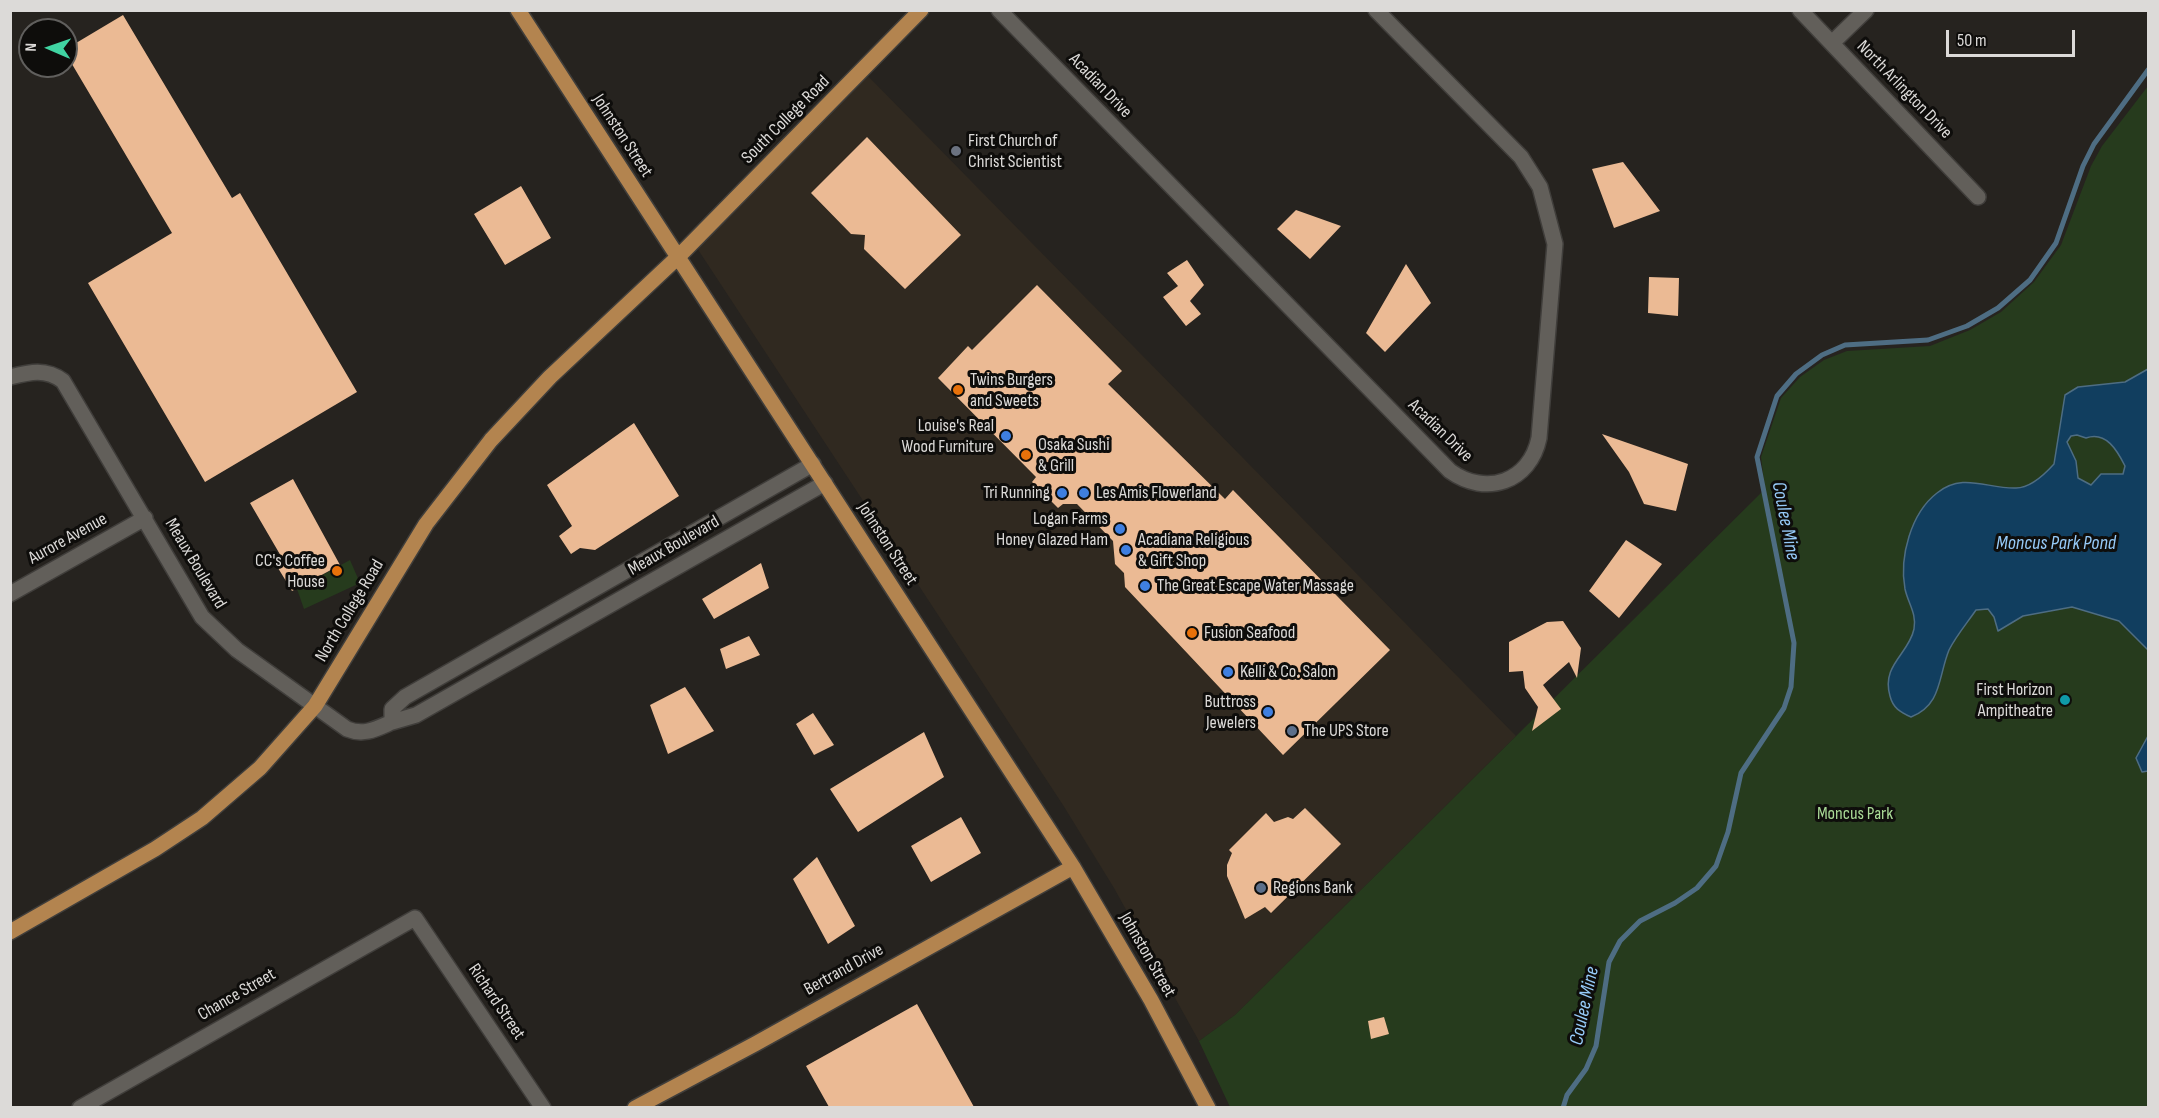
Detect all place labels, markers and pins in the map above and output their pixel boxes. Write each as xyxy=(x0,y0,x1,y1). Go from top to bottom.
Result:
place label: First Church of Christ Scientist xyxy=(968,130,1062,172)
marker: First Church of Christ Scientist xyxy=(949,144,963,158)
place label: Twins Burgers and Sweets xyxy=(970,369,1053,412)
marker: Twins Burgers and Sweets xyxy=(951,383,965,397)
place label: Louise's Real Wood Furniture xyxy=(902,415,994,458)
marker: Louise's Real Wood Furniture xyxy=(999,429,1013,443)
place label: Osaka Sushi & Grill xyxy=(1038,434,1110,476)
marker: Osaka Sushi & Grill xyxy=(1019,448,1033,462)
place label: Tri Running xyxy=(983,482,1050,504)
place label: Les Amis Flowerland xyxy=(1096,482,1217,504)
marker: Tri Running xyxy=(1055,486,1069,500)
marker: Les Amis Flowerland xyxy=(1077,486,1091,500)
place label: Logan Farms Honey Glazed Ham xyxy=(996,508,1108,550)
marker: Logan Farms Honey Glazed Ham xyxy=(1113,522,1127,536)
place label: Acadiana Religious & Gift Shop xyxy=(1138,529,1250,572)
marker: Acadiana Religious & Gift Shop xyxy=(1119,543,1133,557)
place label: CC's Coffee House xyxy=(255,550,325,592)
marker: CC's Coffee House xyxy=(330,564,344,578)
place label: The Great Escape Water Massage xyxy=(1157,575,1354,597)
marker: The Great Escape Water Massage xyxy=(1138,579,1152,593)
place label: Fusion Seafood xyxy=(1204,622,1295,644)
marker: Fusion Seafood xyxy=(1185,626,1199,640)
place label: Kelli & Co. Salon xyxy=(1240,661,1336,683)
marker: Kelli & Co. Salon xyxy=(1221,665,1235,679)
place label: First Horizon Ampitheatre xyxy=(1976,679,2053,722)
place label: Buttross Jewelers xyxy=(1204,691,1256,734)
marker: First Horizon Ampitheatre xyxy=(2058,693,2072,707)
marker: Buttross Jewelers xyxy=(1261,705,1275,719)
place label: The UPS Store xyxy=(1304,720,1389,742)
marker: The UPS Store xyxy=(1285,724,1299,738)
place label: Regions Bank xyxy=(1273,877,1353,899)
marker: Regions Bank xyxy=(1254,881,1268,895)

